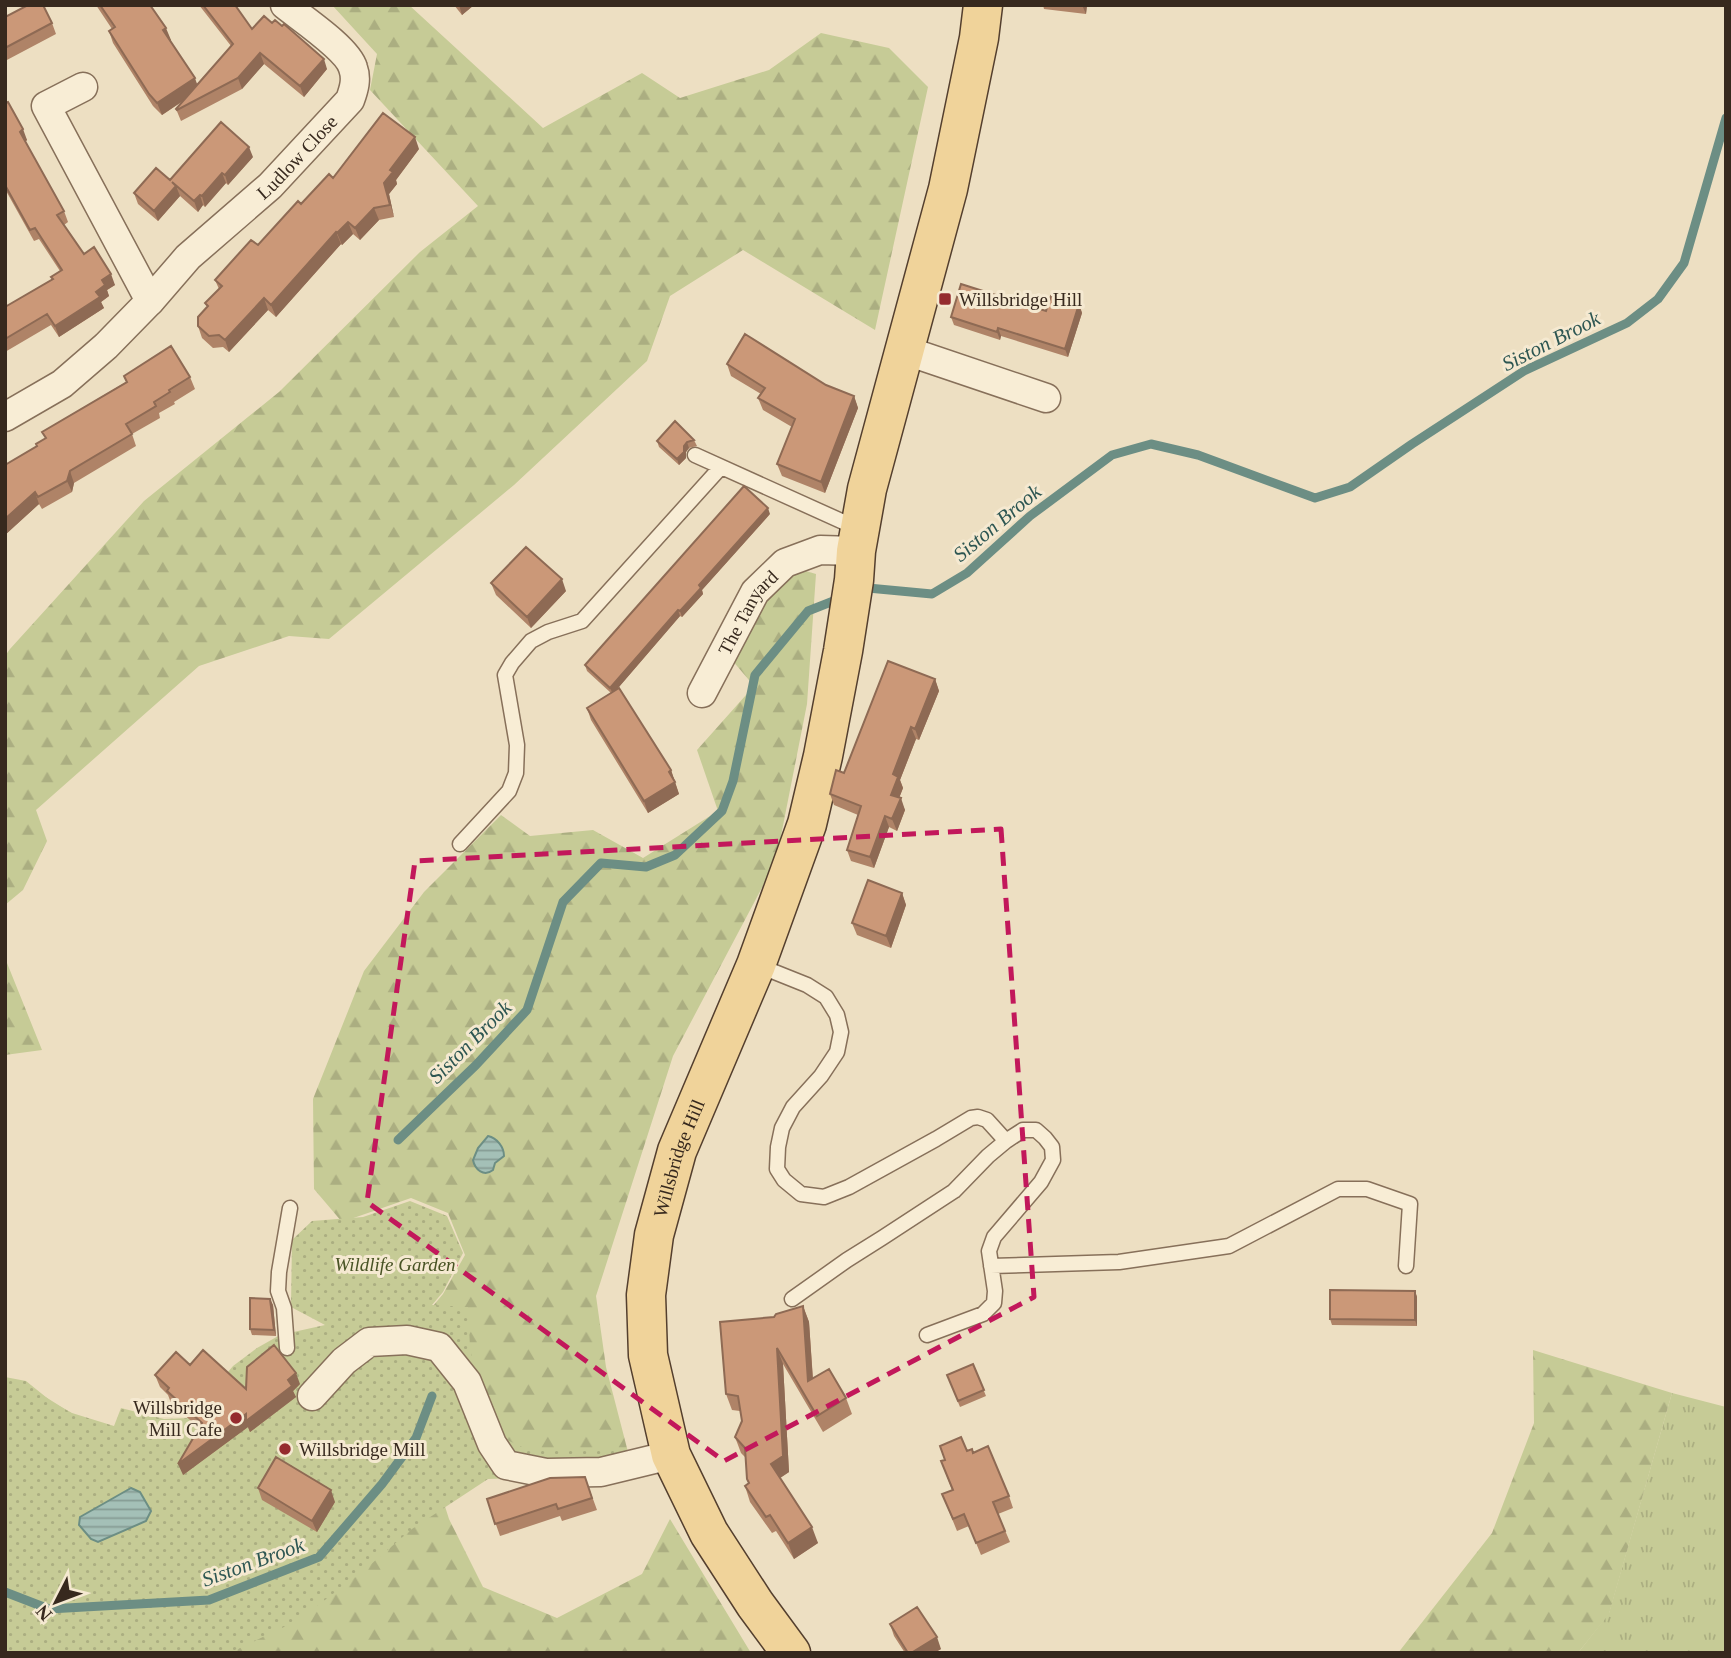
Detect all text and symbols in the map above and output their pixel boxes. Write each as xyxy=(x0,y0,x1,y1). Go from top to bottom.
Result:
street label: Ludlow Close xyxy=(252,111,341,203)
place label: Willsbridge Hill xyxy=(959,289,1082,310)
marker: Willsbridge Hill xyxy=(937,291,953,307)
water label: Siston Brook xyxy=(1498,306,1605,376)
water label: Siston Brook xyxy=(948,479,1046,567)
street label: The Tanyard xyxy=(714,565,782,658)
water label: Siston Brook xyxy=(424,995,517,1088)
street label: Willsbridge Hill xyxy=(649,1096,708,1219)
park label: Wildlife Garden xyxy=(334,1254,456,1275)
place label: Willsbridge Mill Cafe xyxy=(133,1397,222,1440)
marker: Willsbridge Mill Cafe xyxy=(228,1410,244,1426)
place label: Willsbridge Mill xyxy=(299,1439,425,1460)
marker: Willsbridge Mill xyxy=(277,1441,293,1457)
water label: Siston Brook xyxy=(199,1532,308,1592)
north arrow xyxy=(21,1567,91,1637)
text: N xyxy=(31,1601,56,1625)

